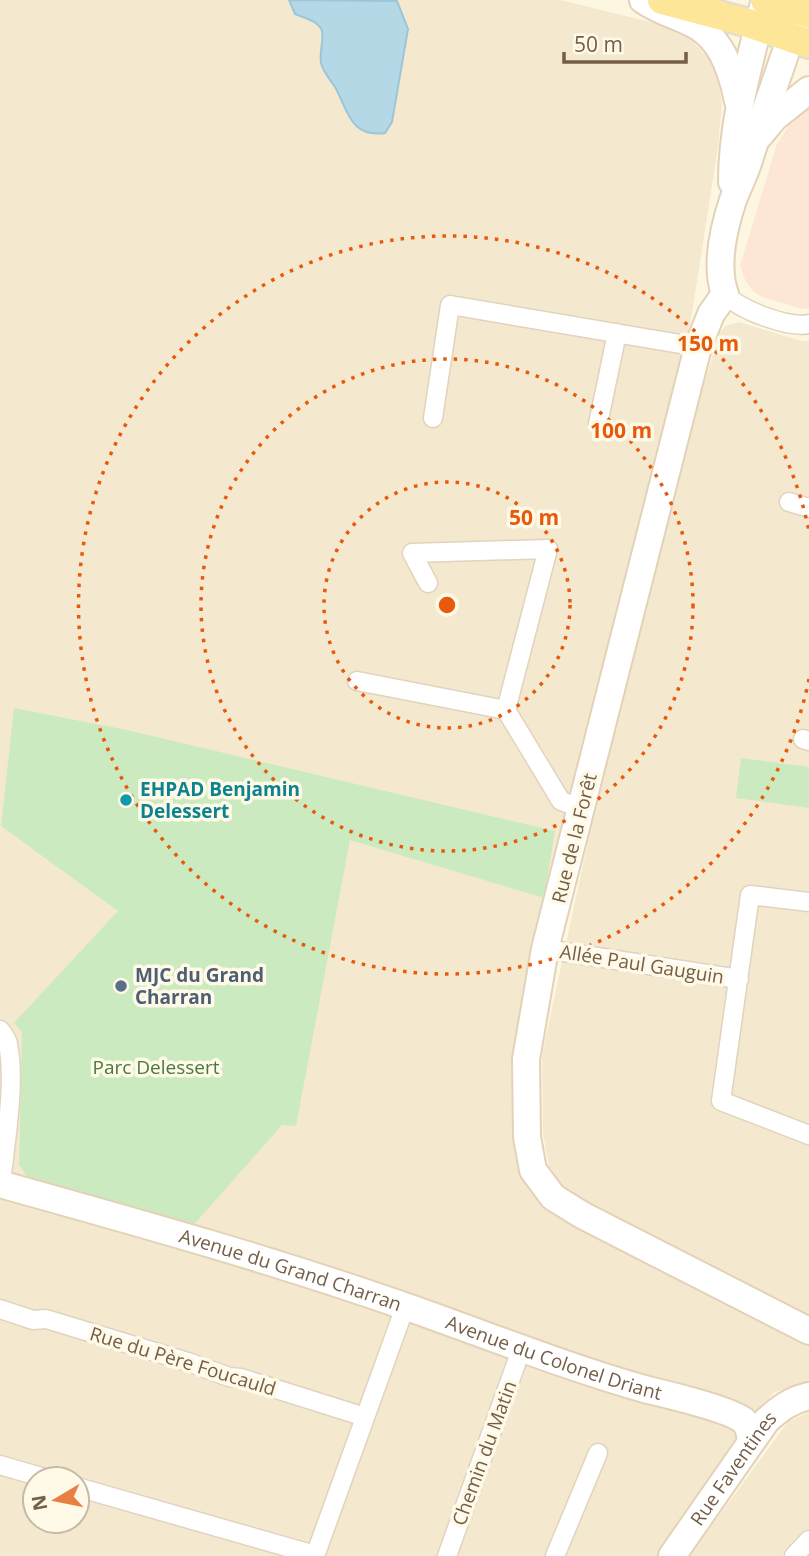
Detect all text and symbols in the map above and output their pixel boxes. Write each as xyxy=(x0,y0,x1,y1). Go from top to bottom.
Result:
scale bar xyxy=(564,21,686,65)
text: 50 m xyxy=(574,30,623,58)
text: 150 m xyxy=(677,329,739,357)
text: 100 m xyxy=(590,416,652,444)
text: 50 m xyxy=(509,503,559,531)
centre of rings xyxy=(435,593,459,617)
street label: Rue de la Forêt xyxy=(545,770,603,906)
place label: EHPAD Benjamin Delessert xyxy=(140,776,300,824)
marker: EHPAD Benjamin Delessert xyxy=(118,792,134,808)
street label: Allée Paul Gauguin xyxy=(558,938,726,990)
place label: MJC du Grand Charran xyxy=(135,962,264,1010)
marker: MJC du Grand Charran xyxy=(113,978,129,994)
park label: Parc Delessert xyxy=(92,1054,220,1080)
street label: Avenue du Grand Charran xyxy=(176,1223,405,1317)
street label: Avenue du Colonel Driant xyxy=(443,1309,665,1406)
street label: Rue du Père Foucauld xyxy=(87,1320,279,1402)
street label: Chemin du Matin xyxy=(446,1377,522,1529)
street label: Rue Faventines xyxy=(684,1405,782,1531)
north arrow xyxy=(21,1465,91,1535)
text: N xyxy=(25,1493,53,1513)

